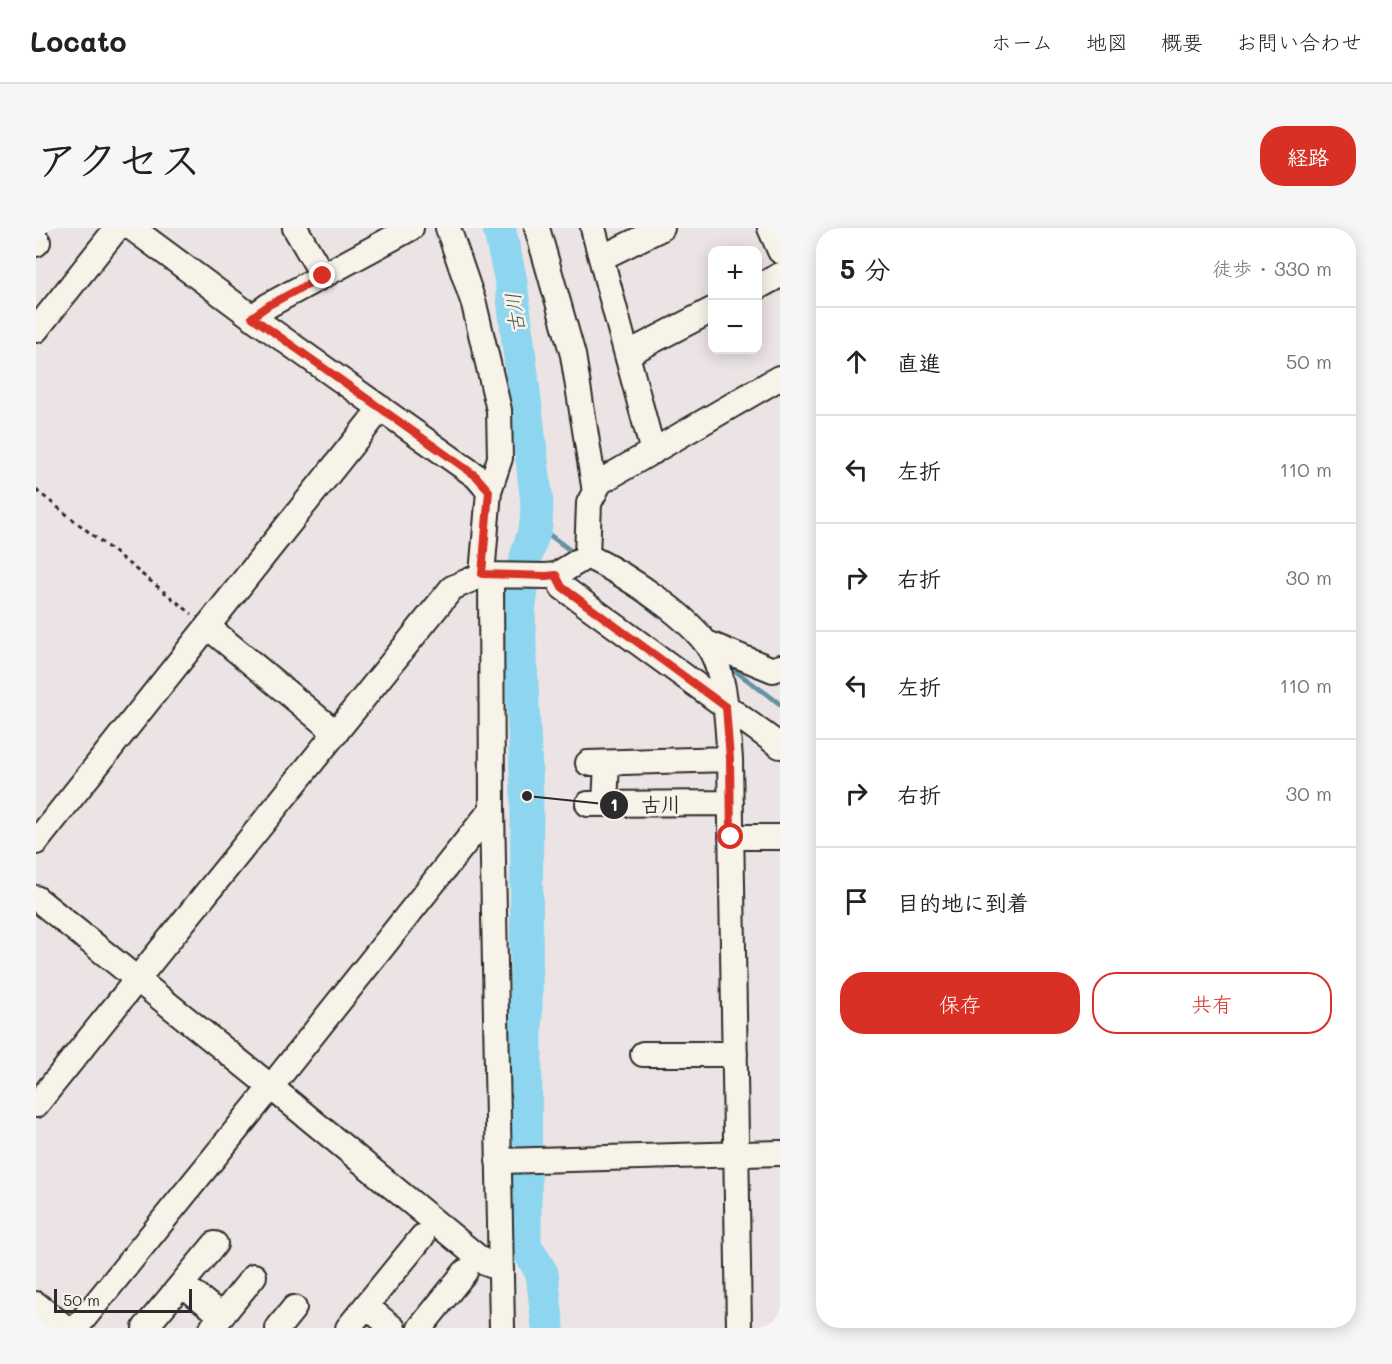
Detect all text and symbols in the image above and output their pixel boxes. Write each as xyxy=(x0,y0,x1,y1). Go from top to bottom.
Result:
text: Locato xyxy=(30,23,127,59)
text: ホーム xyxy=(991,28,1053,55)
text: 地図 xyxy=(1086,28,1128,55)
text: 概要 xyxy=(1161,28,1203,55)
text: お問い合わせ xyxy=(1236,28,1362,55)
button: 経路 xyxy=(1260,126,1356,186)
text: アクセス xyxy=(36,131,201,186)
map controls xyxy=(708,246,762,354)
button: + xyxy=(708,246,762,300)
text: 5 分 xyxy=(840,252,891,286)
text: 徒歩 · 330 m xyxy=(1212,255,1332,281)
route end xyxy=(309,262,335,288)
water label: 古川 xyxy=(499,292,529,334)
button: − xyxy=(708,300,762,354)
icon: ahead xyxy=(840,345,873,378)
text: 直進 xyxy=(897,348,941,377)
text: 50 m xyxy=(1286,348,1332,374)
icon: left xyxy=(840,453,873,486)
text: 左折 xyxy=(897,456,941,485)
text: 110 m xyxy=(1279,456,1332,482)
icon: right xyxy=(840,561,873,594)
text: 右折 xyxy=(897,564,941,593)
text: 30 m xyxy=(1286,564,1332,590)
icon: left xyxy=(840,669,873,702)
text: 左折 xyxy=(897,672,941,701)
text: 110 m xyxy=(1279,672,1332,698)
icon: right xyxy=(840,777,873,810)
text: 右折 xyxy=(897,780,941,809)
text: 30 m xyxy=(1286,780,1332,806)
callout: 古川 xyxy=(599,786,693,824)
text: 古川 xyxy=(641,791,681,817)
text: 1 xyxy=(610,792,618,816)
route start xyxy=(717,823,743,849)
icon: arrive xyxy=(840,885,873,918)
text: 目的地に到着 xyxy=(897,888,1029,917)
button: 保存 xyxy=(840,972,1080,1034)
button: 共有 xyxy=(1092,972,1332,1034)
scale bar xyxy=(54,1286,192,1314)
text: 50 m xyxy=(63,1289,100,1310)

